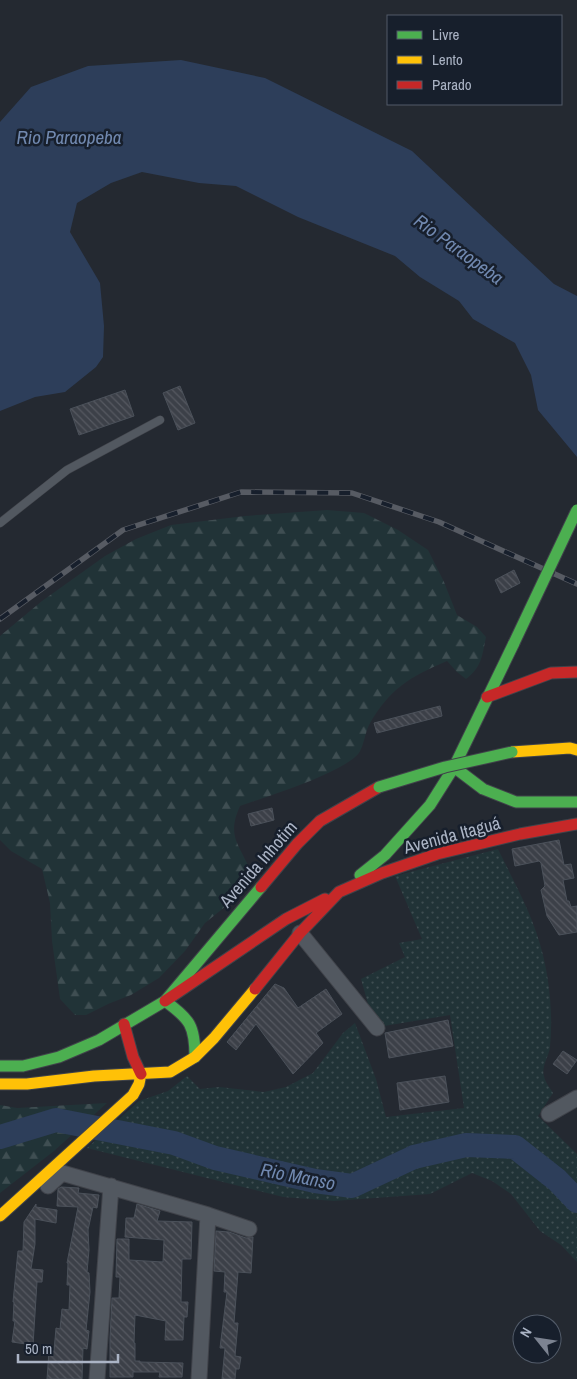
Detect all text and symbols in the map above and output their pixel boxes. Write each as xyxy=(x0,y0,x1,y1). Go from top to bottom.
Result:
legend xyxy=(387,15,562,105)
text: Livre xyxy=(432,24,460,45)
text: Lento xyxy=(432,49,463,70)
text: Parado xyxy=(432,74,472,95)
water label: Rio Paraopeba xyxy=(17,124,122,150)
water label: Rio Paraopeba xyxy=(409,208,509,291)
street label: Avenida Itaguá xyxy=(400,810,503,860)
street label: Avenida Inhotim xyxy=(213,815,303,913)
water label: Rio Manso xyxy=(259,1156,338,1196)
north arrow xyxy=(512,1314,562,1364)
text: N xyxy=(516,1324,536,1341)
scale bar xyxy=(18,1332,118,1364)
text: 50 m xyxy=(25,1338,52,1359)

